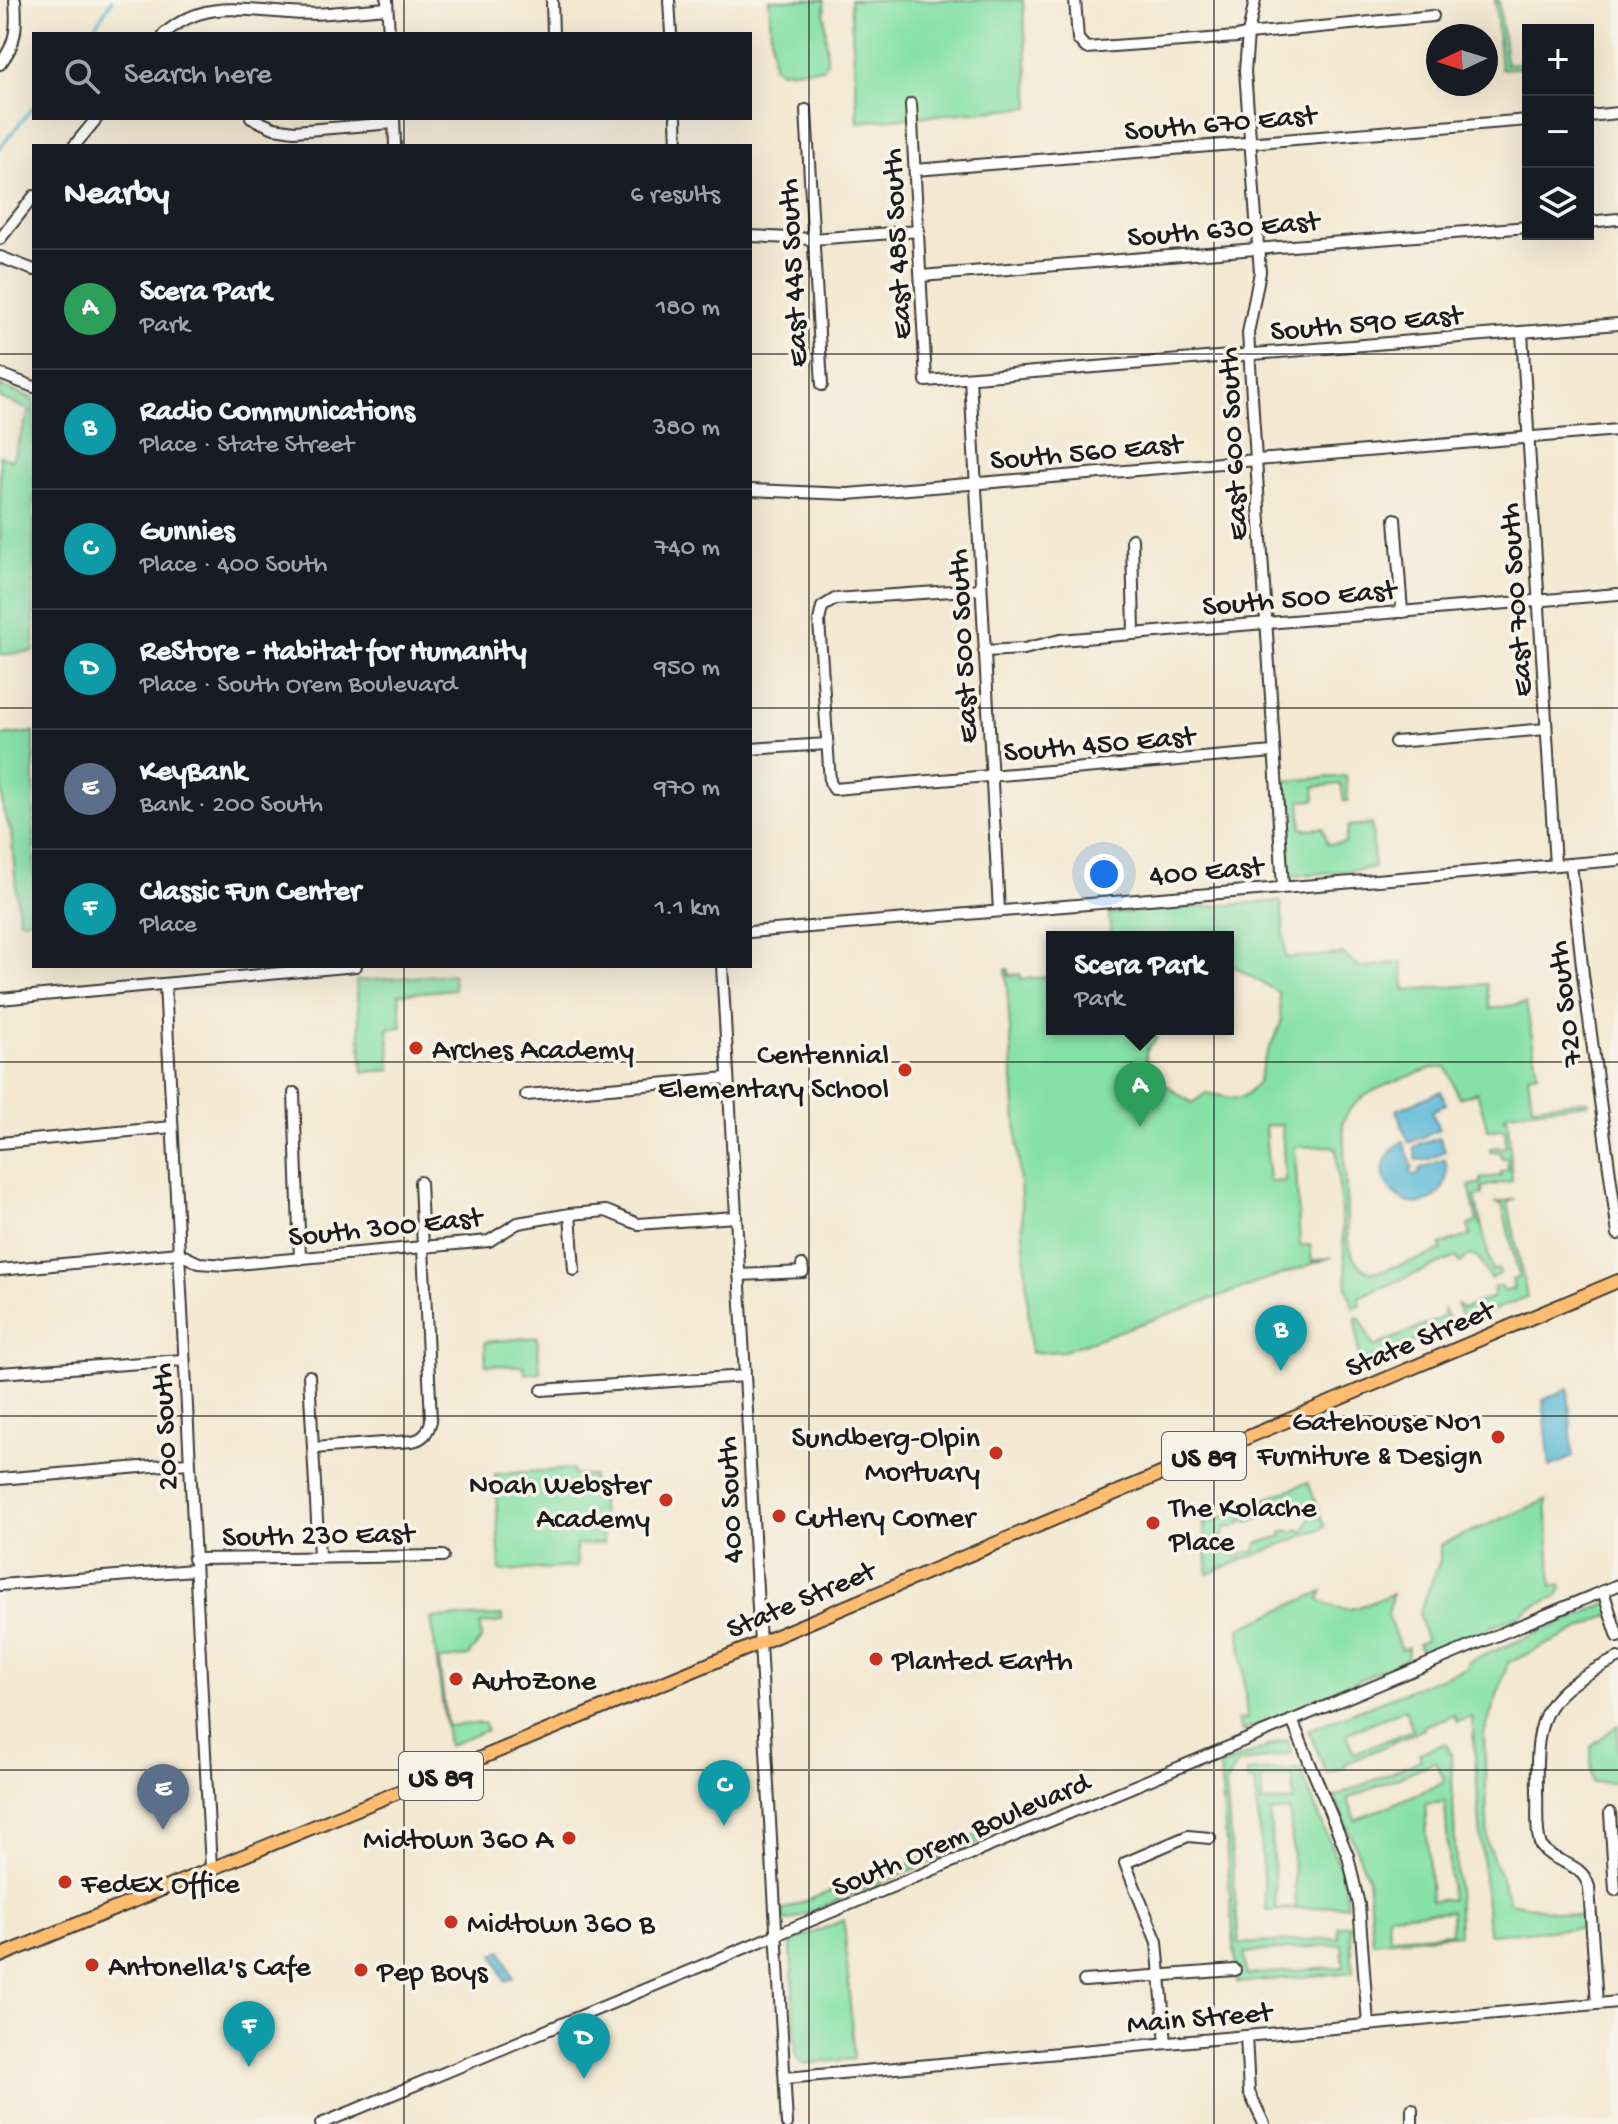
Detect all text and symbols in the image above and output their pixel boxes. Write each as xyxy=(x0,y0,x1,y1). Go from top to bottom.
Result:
north arrow xyxy=(1426,24,1498,96)
map controls xyxy=(1522,24,1594,240)
button: + xyxy=(1522,24,1594,96)
search box xyxy=(32,32,752,120)
icon: search xyxy=(60,54,104,98)
text: Search here xyxy=(124,59,272,94)
button: − xyxy=(1522,96,1594,168)
street label: South 670 East xyxy=(1123,99,1321,151)
street label: East 485 South xyxy=(877,147,922,340)
button: layers xyxy=(1522,168,1594,240)
text: Nearby xyxy=(64,176,169,216)
street label: East 445 South xyxy=(773,178,818,368)
text: 6 results xyxy=(630,181,720,212)
street label: South 630 East xyxy=(1126,205,1324,257)
text: Scera Park xyxy=(140,276,271,311)
text: A xyxy=(82,294,98,325)
text: 180 m xyxy=(656,294,720,325)
street label: South 590 East xyxy=(1269,299,1467,351)
text: Park xyxy=(140,311,190,342)
street label: East 600 South xyxy=(1213,346,1258,542)
text: Radio Communications xyxy=(140,396,415,431)
text: B xyxy=(83,414,97,445)
text: 380 m xyxy=(653,414,720,445)
street label: South 560 East xyxy=(989,428,1187,480)
text: Place · State Street xyxy=(140,431,354,462)
street label: East 700 South xyxy=(1494,501,1543,698)
text: Gunnies xyxy=(140,516,235,551)
text: C xyxy=(83,534,97,565)
text: 740 m xyxy=(655,534,720,565)
street label: East 500 South xyxy=(943,548,988,744)
text: Place · 400 South xyxy=(140,551,328,582)
street label: South 500 East xyxy=(1201,574,1401,626)
text: ReStore - Habitat for Humanity xyxy=(140,636,526,671)
text: D xyxy=(82,654,98,685)
text: 950 m xyxy=(654,654,720,685)
text: Place · South Orem Boulevard xyxy=(140,671,457,702)
street label: South 450 East xyxy=(1002,720,1199,772)
text: KeyBank xyxy=(140,756,246,791)
text: E xyxy=(82,774,98,805)
text: 970 m xyxy=(654,774,720,805)
text: Bank · 200 South xyxy=(140,791,323,822)
street label: 400 East xyxy=(1148,851,1267,896)
your location xyxy=(1084,854,1124,894)
text: Classic Fun Center xyxy=(140,876,361,911)
text: F xyxy=(83,894,97,925)
text: 1.1 km xyxy=(655,894,720,925)
text: Place xyxy=(140,911,197,942)
popup xyxy=(1046,931,1234,1035)
street label: 720 South xyxy=(1542,939,1593,1069)
text: Scera Park xyxy=(1074,950,1206,985)
text: Park xyxy=(1074,985,1124,1016)
place label: Arches Academy xyxy=(432,1035,634,1070)
marker: Arches Academy xyxy=(407,1039,425,1057)
place label: Centennial Elementary School xyxy=(658,1040,889,1109)
marker: Centennial Elementary School xyxy=(896,1061,914,1079)
pin: A xyxy=(1114,1061,1166,1127)
street label: South 300 East xyxy=(287,1202,487,1257)
street label: State Street xyxy=(1341,1293,1503,1388)
pin: B xyxy=(1255,1305,1307,1371)
street label: 200 South xyxy=(147,1362,188,1491)
place label: Gatehouse No1 Furniture & Design xyxy=(1256,1407,1482,1476)
place label: Sundberg-Olpin Mortuary xyxy=(792,1423,980,1492)
marker: Gatehouse No1 Furniture & Design xyxy=(1489,1428,1507,1446)
road number: US 89 xyxy=(1162,1432,1246,1480)
street label: 400 South xyxy=(712,1435,753,1564)
marker: Sundberg-Olpin Mortuary xyxy=(987,1444,1005,1462)
place label: Noah Webster Academy xyxy=(469,1470,652,1539)
marker: Noah Webster Academy xyxy=(657,1491,675,1509)
place label: The Kolache Place xyxy=(1167,1493,1317,1562)
place label: Cutlery Corner xyxy=(795,1503,977,1538)
marker: Cutlery Corner xyxy=(770,1507,788,1525)
marker: The Kolache Place xyxy=(1144,1514,1162,1532)
street label: South 230 East xyxy=(222,1518,417,1557)
street label: State Street xyxy=(722,1554,884,1649)
place label: Planted Earth xyxy=(891,1646,1073,1681)
marker: Planted Earth xyxy=(867,1650,885,1668)
place label: AutoZone xyxy=(472,1666,597,1701)
marker: AutoZone xyxy=(447,1670,465,1688)
road number: US 89 xyxy=(399,1752,483,1800)
pin: C xyxy=(698,1760,750,1826)
pin: E xyxy=(137,1764,189,1830)
street label: South Orem Boulevard xyxy=(828,1766,1098,1907)
place label: Midtown 360 A xyxy=(363,1825,554,1860)
marker: Midtown 360 A xyxy=(560,1829,578,1847)
place label: FedEx Office xyxy=(80,1869,240,1904)
marker: FedEx Office xyxy=(56,1873,74,1891)
place label: Midtown 360 B xyxy=(467,1909,655,1944)
marker: Midtown 360 B xyxy=(442,1913,460,1931)
place label: Antonella's Cafe xyxy=(108,1952,311,1987)
marker: Antonella's Cafe xyxy=(83,1956,101,1974)
place label: Pep Boys xyxy=(376,1957,489,1992)
marker: Pep Boys xyxy=(352,1961,370,1979)
street label: Main Street xyxy=(1125,1996,1276,2044)
pin: F xyxy=(223,2001,275,2067)
pin: D xyxy=(558,2013,610,2079)

